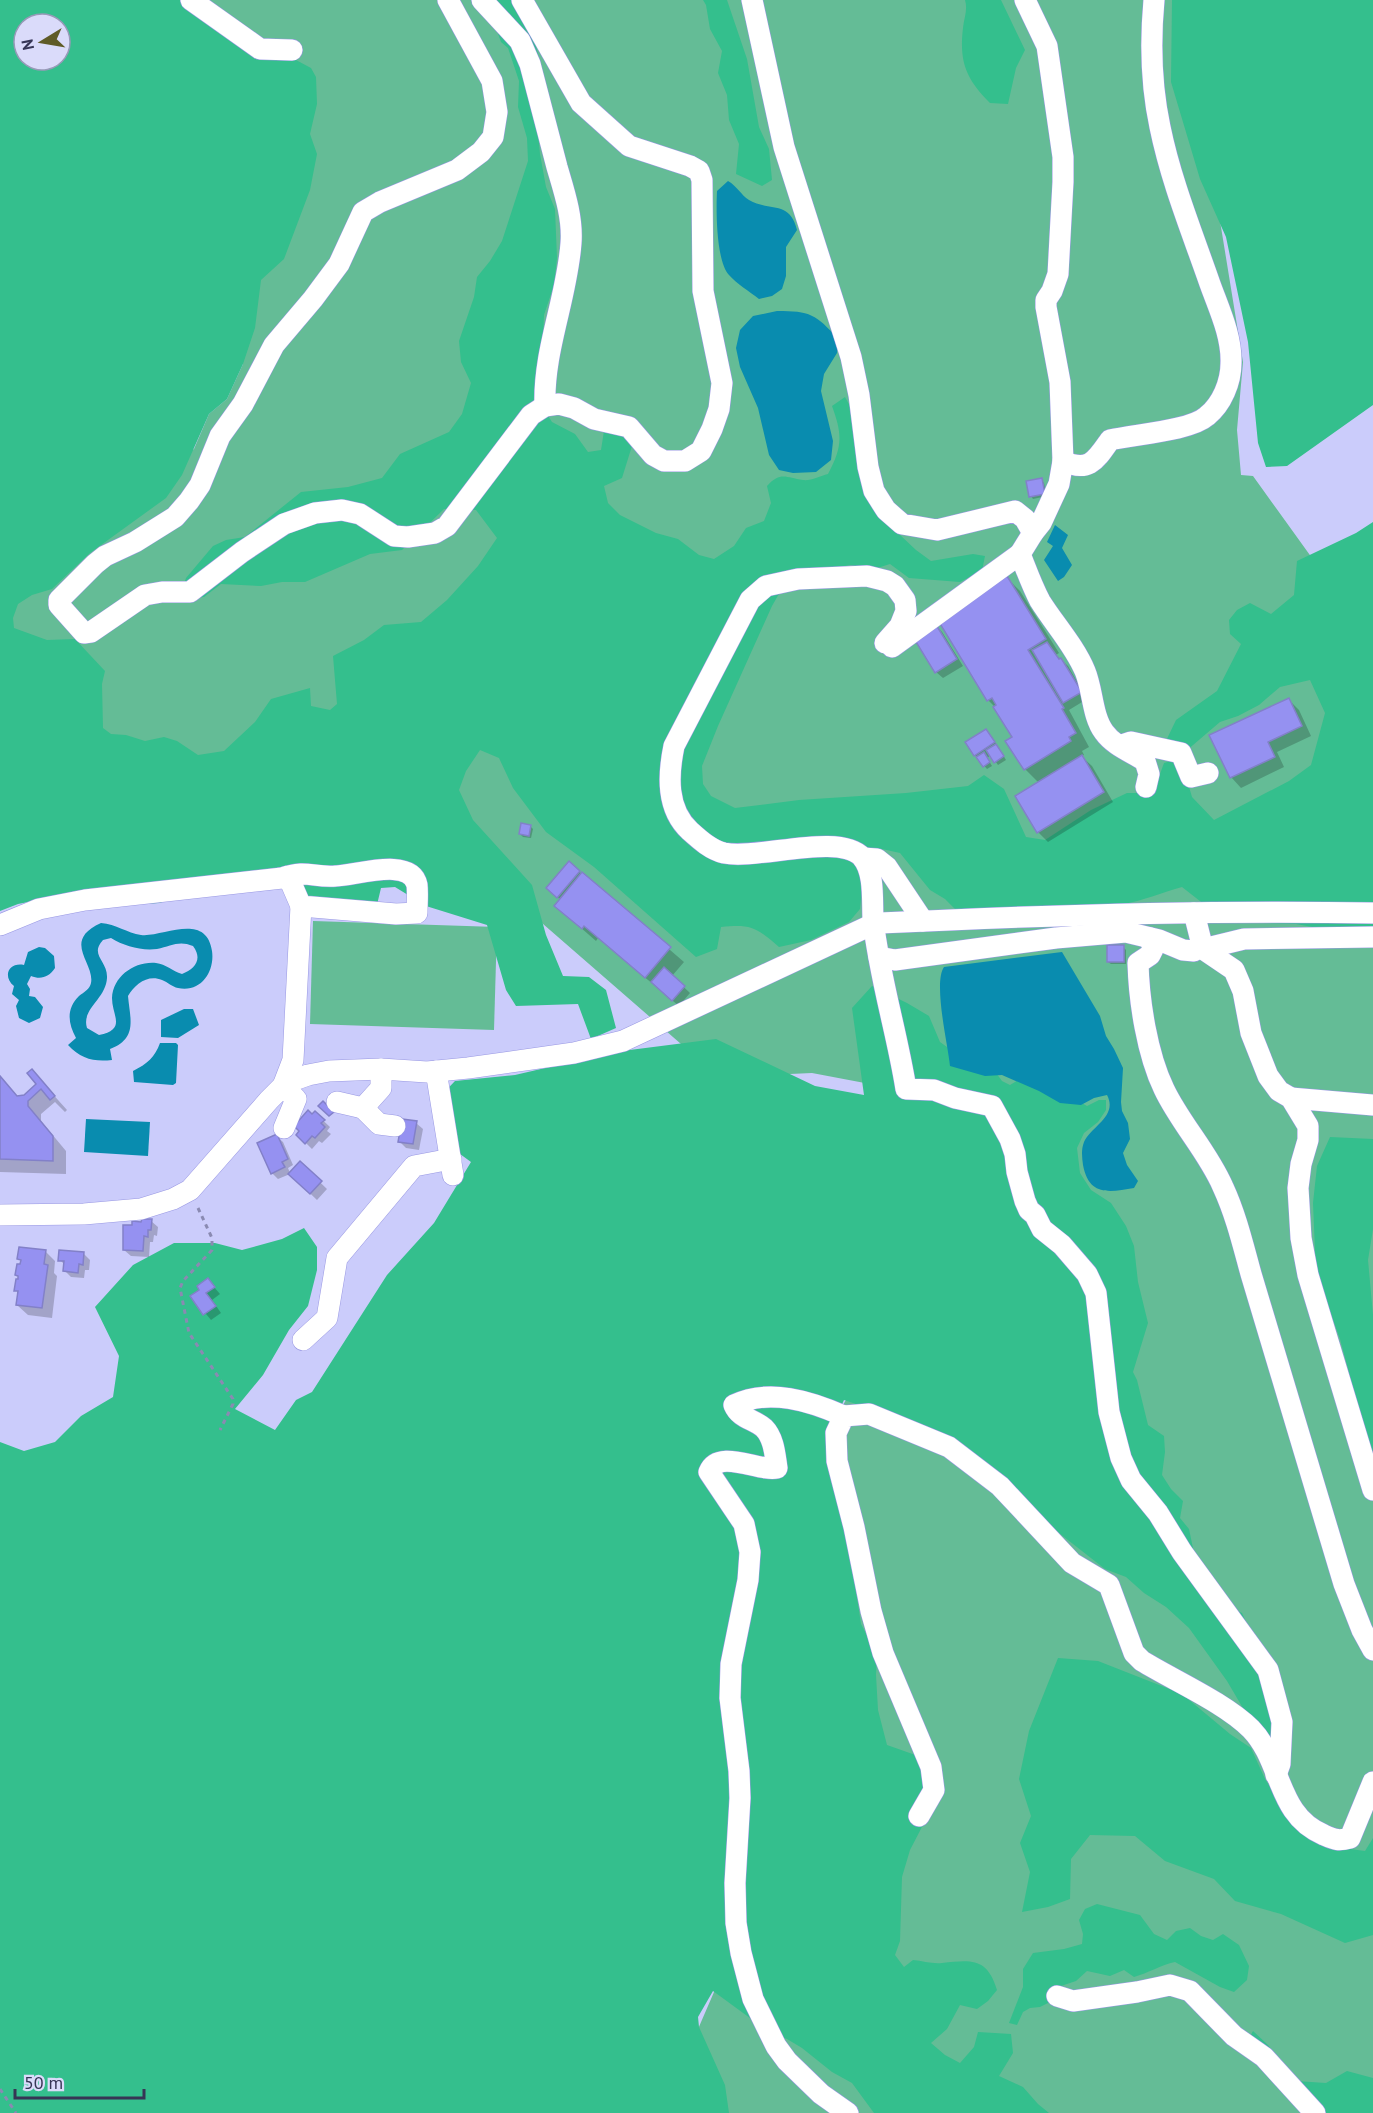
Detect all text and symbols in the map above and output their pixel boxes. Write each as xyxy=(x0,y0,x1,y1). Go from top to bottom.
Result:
north arrow xyxy=(12,12,72,72)
text: N xyxy=(16,38,38,52)
scale bar xyxy=(15,2062,144,2100)
text: 50 m xyxy=(24,2071,63,2094)

